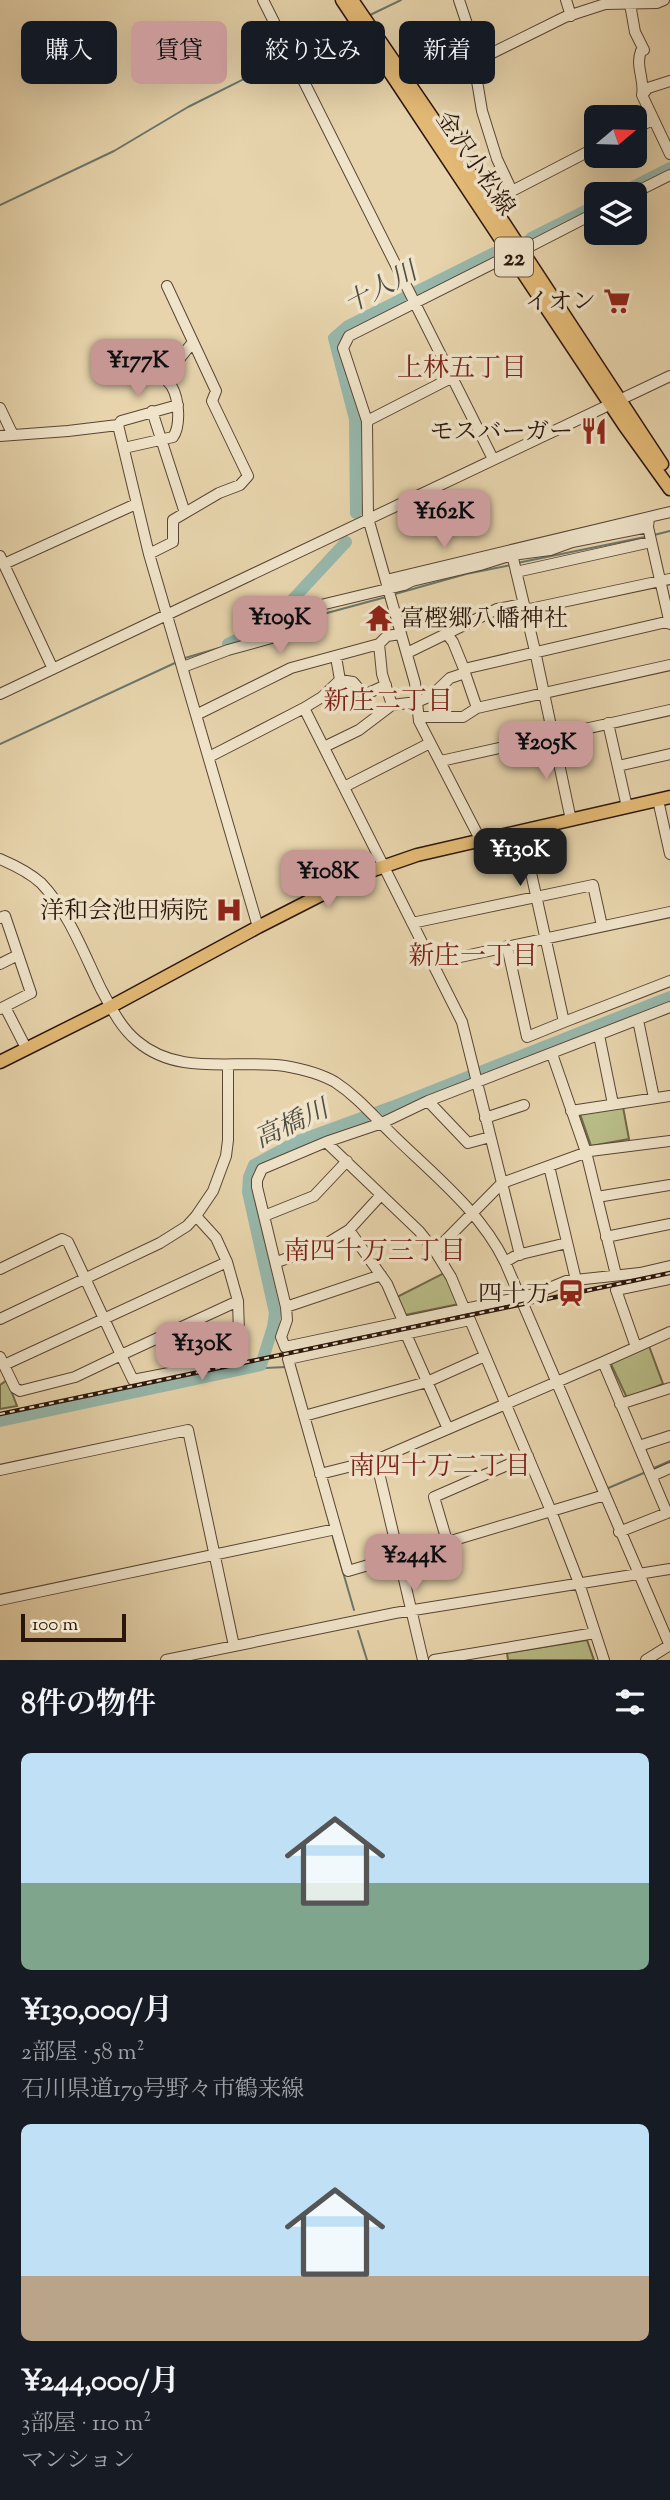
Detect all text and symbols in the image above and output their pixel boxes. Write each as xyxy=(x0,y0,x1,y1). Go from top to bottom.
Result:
chip: 購入 xyxy=(21,21,117,84)
chip: 賃貸 xyxy=(131,21,227,84)
chip: 絞り込み xyxy=(241,21,385,84)
chip: 新着 xyxy=(399,21,495,84)
street label: 金沢小松線 xyxy=(427,105,522,223)
north arrow xyxy=(584,105,648,168)
map controls xyxy=(584,105,647,245)
button: layers xyxy=(584,182,647,245)
road number: 22 xyxy=(495,238,533,276)
water label: 十人川 xyxy=(338,253,427,324)
place label: イオン xyxy=(525,286,596,320)
supermarket icon: イオン xyxy=(602,286,632,316)
pin: ¥177K xyxy=(89,340,187,399)
text: ¥177K xyxy=(107,345,169,378)
district label: 上林五丁目 xyxy=(397,351,527,388)
place label: モスバーガー xyxy=(429,416,573,450)
restaurant icon: モスバーガー xyxy=(579,416,609,446)
pin: ¥162K xyxy=(395,490,493,550)
text: ¥162K xyxy=(413,496,475,529)
pin: ¥109K xyxy=(231,596,329,656)
text: ¥109K xyxy=(249,602,311,635)
temple icon: 富樫郷八幡神社 xyxy=(364,603,394,633)
place label: 富樫郷八幡神社 xyxy=(400,603,568,637)
district label: 新庄二丁目 xyxy=(323,684,453,721)
pin: ¥205K xyxy=(497,722,595,781)
text: ¥205K xyxy=(515,727,577,760)
pin: ¥130K xyxy=(471,828,569,888)
text: ¥130K xyxy=(490,834,550,867)
pin: ¥108K xyxy=(279,850,377,910)
text: ¥108K xyxy=(297,856,359,889)
place label: 洋和会池田病院 xyxy=(40,895,208,929)
hospital icon: 洋和会池田病院 xyxy=(214,895,244,925)
district label: 新庄一丁目 xyxy=(408,939,538,976)
water label: 高橋川 xyxy=(249,1091,338,1159)
district label: 南四十万三丁目 xyxy=(284,1234,466,1271)
place label: 四十万 xyxy=(478,1278,550,1312)
station icon: 四十万 xyxy=(556,1278,586,1308)
pin: ¥130K xyxy=(153,1322,251,1382)
text: ¥130K xyxy=(172,1328,232,1361)
district label: 南四十万二丁目 xyxy=(349,1449,531,1486)
pin: ¥244K xyxy=(365,1534,463,1594)
text: ¥244K xyxy=(381,1540,447,1573)
scale bar xyxy=(21,1611,126,1643)
text: 100 m xyxy=(32,1612,78,1639)
icon: filters xyxy=(611,1683,649,1721)
text: 8件の物件 xyxy=(21,1684,156,1727)
icon: home xyxy=(272,1798,398,1924)
text: ¥130,000/月 xyxy=(21,1990,173,2033)
text: 2部屋 · 58 m² xyxy=(21,2037,144,2070)
text: 石川県道179号野々市鶴来線 xyxy=(21,2074,304,2107)
icon: home xyxy=(272,2169,398,2295)
text: ¥244,000/月 xyxy=(21,2361,180,2404)
text: 3部屋 · 110 m² xyxy=(21,2408,151,2441)
text: マンション xyxy=(21,2445,135,2478)

